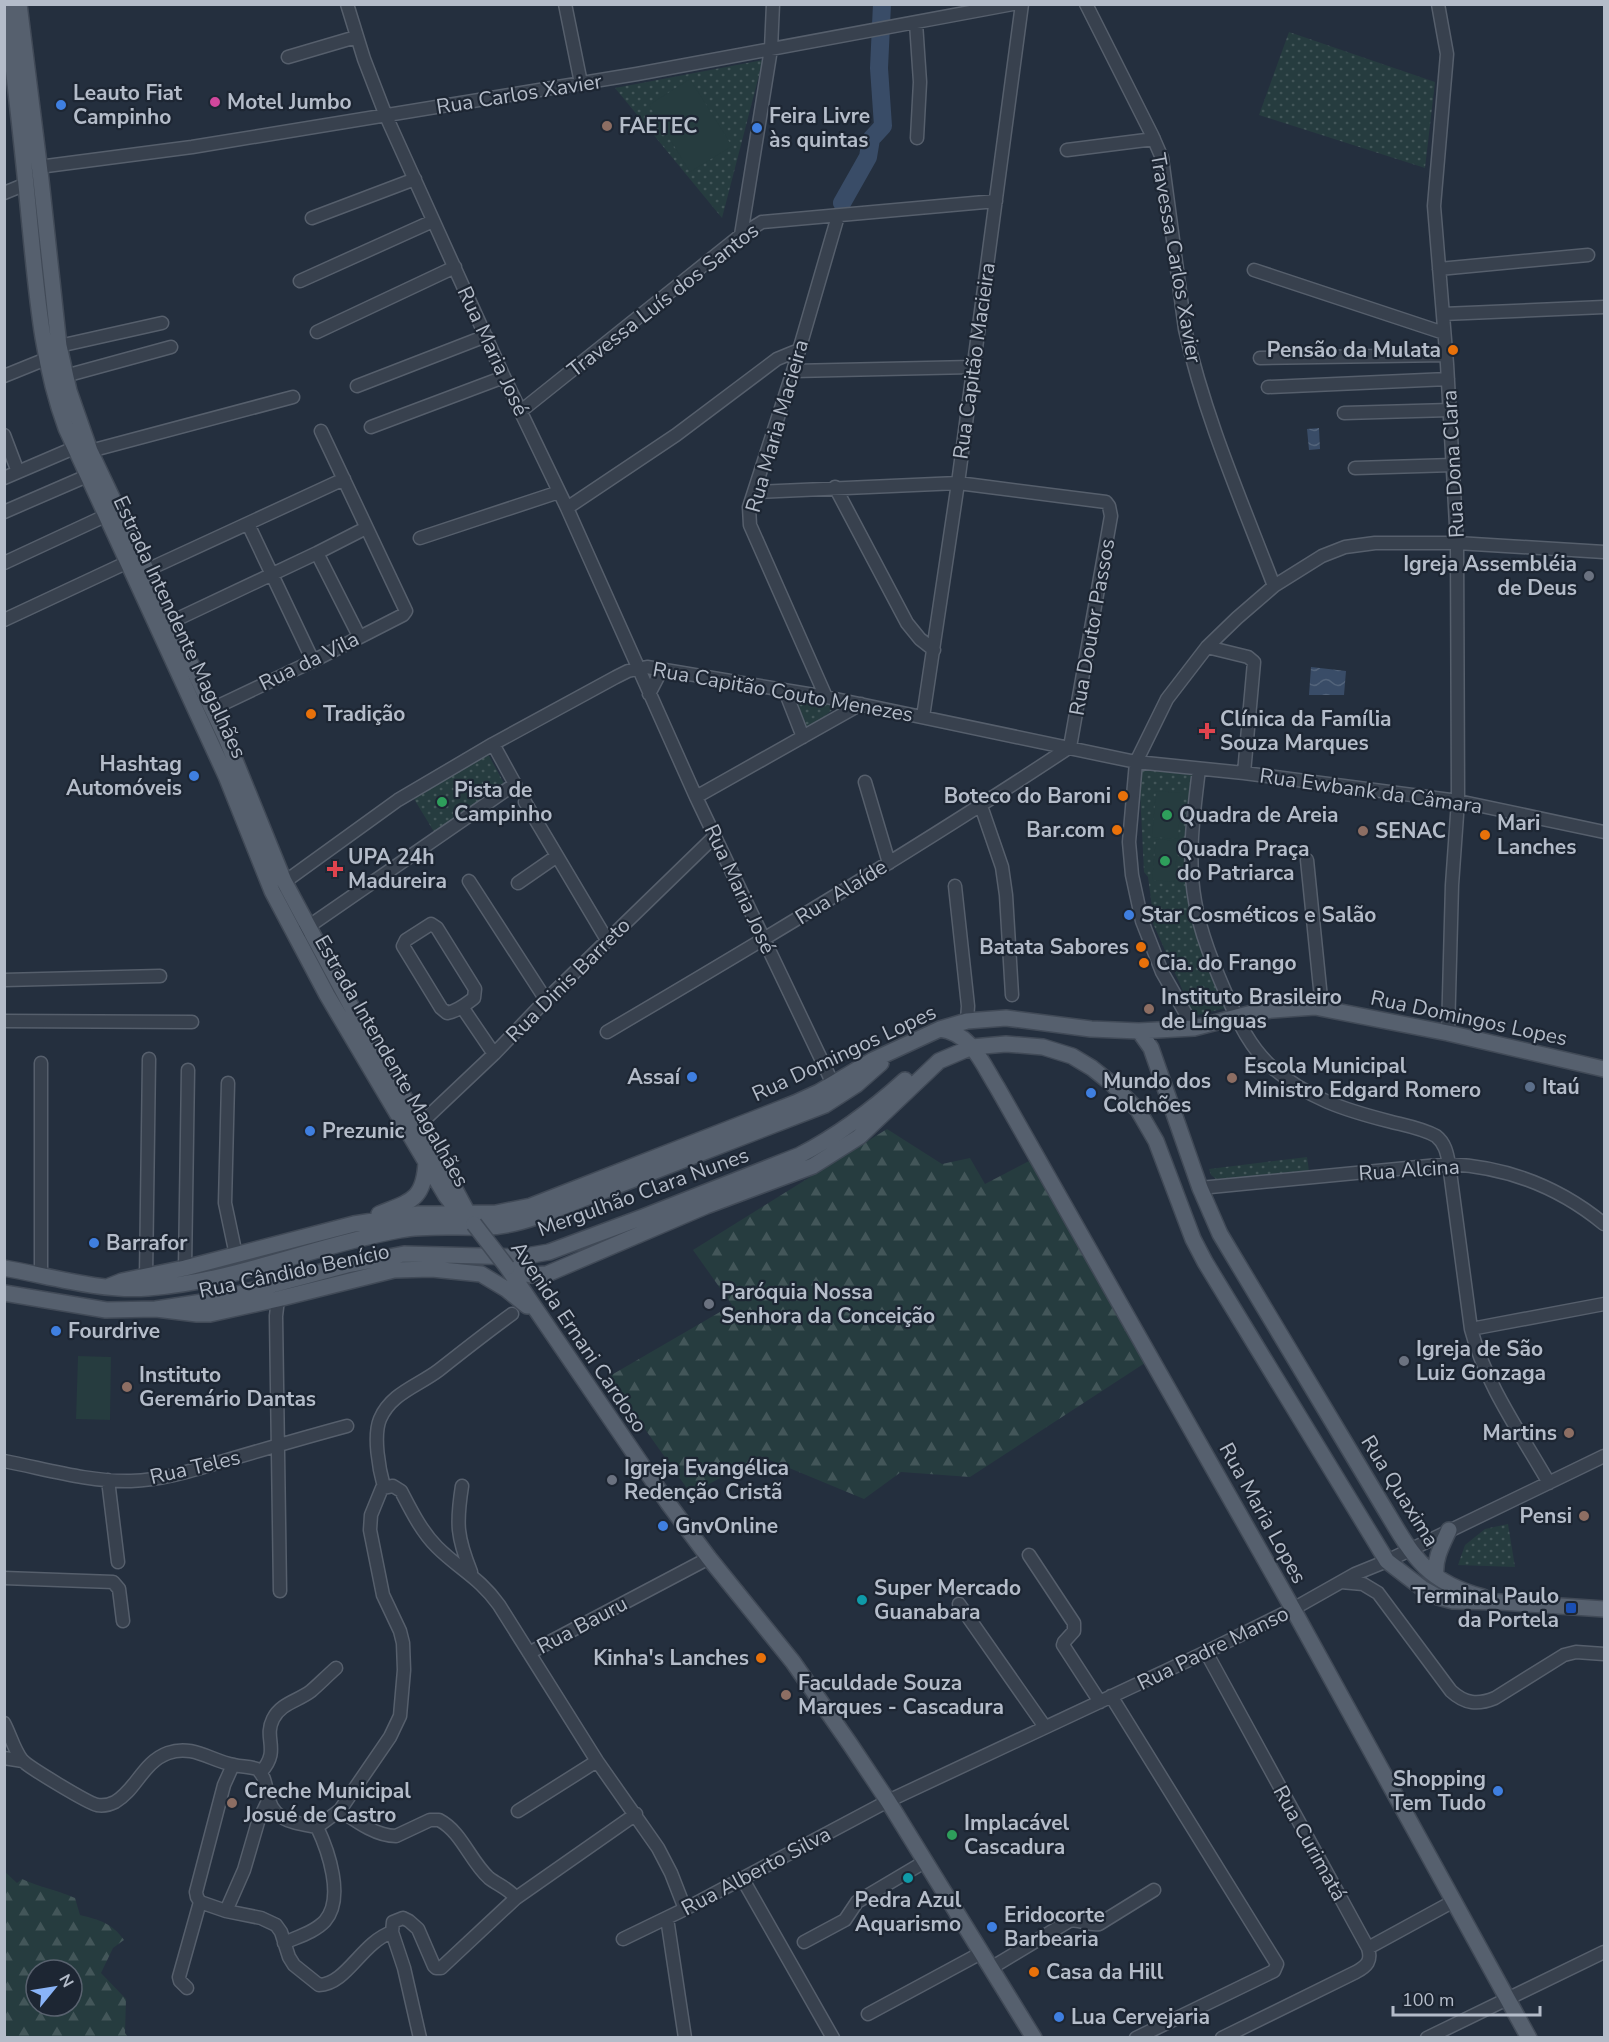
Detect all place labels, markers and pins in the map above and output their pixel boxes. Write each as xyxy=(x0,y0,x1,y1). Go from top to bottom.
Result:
place label: Leauto Fiat Campinho xyxy=(73,79,183,131)
place label: Motel Jumbo xyxy=(227,88,352,116)
marker: Motel Jumbo xyxy=(208,95,222,109)
marker: Leauto Fiat Campinho xyxy=(54,98,68,112)
place label: Feira Livre às quintas xyxy=(769,102,870,154)
place label: FAETEC xyxy=(619,112,698,140)
marker: FAETEC xyxy=(600,119,614,133)
marker: Feira Livre às quintas xyxy=(750,121,764,135)
place label: Pensão da Mulata xyxy=(1267,336,1441,364)
marker: Pensão da Mulata xyxy=(1446,343,1460,357)
place label: Igreja Assembléia de Deus xyxy=(1403,550,1577,602)
marker: Igreja Assembléia de Deus xyxy=(1582,569,1596,583)
place label: Tradição xyxy=(323,700,405,728)
place label: Clínica da Família Souza Marques xyxy=(1220,705,1392,757)
marker: Tradição xyxy=(304,707,318,721)
marker: Clínica da Família Souza Marques xyxy=(1198,722,1216,740)
place label: Hashtag Automóveis xyxy=(66,750,182,802)
marker: Hashtag Automóveis xyxy=(187,769,201,783)
place label: Pista de Campinho xyxy=(454,776,552,828)
place label: Boteco do Baroni xyxy=(944,782,1111,810)
marker: Boteco do Baroni xyxy=(1116,789,1130,803)
marker: Pista de Campinho xyxy=(435,795,449,809)
place label: Quadra de Areia xyxy=(1179,801,1339,829)
marker: Quadra de Areia xyxy=(1160,808,1174,822)
place label: Mari Lanches xyxy=(1497,809,1576,861)
place label: Bar.com xyxy=(1026,816,1105,844)
place label: SENAC xyxy=(1375,817,1446,845)
marker: Bar.com xyxy=(1110,823,1124,837)
marker: SENAC xyxy=(1356,824,1370,838)
marker: Mari Lanches xyxy=(1478,828,1492,842)
place label: Quadra Praça do Patriarca xyxy=(1177,835,1309,887)
place label: UPA 24h Madureira xyxy=(348,843,447,895)
marker: Quadra Praça do Patriarca xyxy=(1158,854,1172,868)
marker: UPA 24h Madureira xyxy=(326,860,344,878)
place label: Star Cosméticos e Salão xyxy=(1141,901,1376,929)
marker: Star Cosméticos e Salão xyxy=(1122,908,1136,922)
place label: Batata Sabores xyxy=(979,933,1129,961)
marker: Batata Sabores xyxy=(1134,940,1148,954)
place label: Cia. do Frango xyxy=(1156,949,1297,977)
marker: Cia. do Frango xyxy=(1137,956,1151,970)
place label: Instituto Brasileiro de Línguas xyxy=(1161,983,1342,1035)
marker: Instituto Brasileiro de Línguas xyxy=(1142,1002,1156,1016)
place label: Escola Municipal Ministro Edgard Romero xyxy=(1244,1052,1481,1104)
place label: Assaí xyxy=(627,1063,682,1091)
place label: Mundo dos Colchões xyxy=(1103,1067,1211,1119)
marker: Assaí xyxy=(685,1070,699,1084)
marker: Escola Municipal Ministro Edgard Romero xyxy=(1225,1071,1239,1085)
place label: Itaú xyxy=(1542,1073,1580,1101)
marker: Itaú xyxy=(1523,1080,1537,1094)
marker: Mundo dos Colchões xyxy=(1084,1086,1098,1100)
place label: Prezunic xyxy=(322,1117,405,1145)
marker: Prezunic xyxy=(303,1124,317,1138)
place label: Barrafor xyxy=(106,1229,188,1257)
marker: Barrafor xyxy=(87,1236,101,1250)
place label: Paróquia Nossa Senhora da Conceição xyxy=(721,1278,935,1330)
marker: Paróquia Nossa Senhora da Conceição xyxy=(702,1297,716,1311)
place label: Fourdrive xyxy=(68,1317,160,1345)
marker: Fourdrive xyxy=(49,1324,63,1338)
place label: Igreja de São Luiz Gonzaga xyxy=(1416,1335,1546,1387)
marker: Igreja de São Luiz Gonzaga xyxy=(1397,1354,1411,1368)
place label: Instituto Geremário Dantas xyxy=(139,1361,316,1413)
marker: Instituto Geremário Dantas xyxy=(120,1380,134,1394)
place label: Martins xyxy=(1483,1419,1557,1447)
marker: Martins xyxy=(1562,1426,1576,1440)
place label: Igreja Evangélica Redenção Cristã xyxy=(624,1454,789,1506)
marker: Igreja Evangélica Redenção Cristã xyxy=(605,1473,619,1487)
place label: Pensi xyxy=(1520,1502,1572,1530)
marker: Pensi xyxy=(1577,1509,1591,1523)
place label: GnvOnline xyxy=(675,1512,778,1540)
marker: GnvOnline xyxy=(656,1519,670,1533)
place label: Super Mercado Guanabara xyxy=(874,1574,1021,1626)
place label: Terminal Paulo da Portela xyxy=(1413,1582,1559,1634)
marker: Super Mercado Guanabara xyxy=(855,1593,869,1607)
marker: Terminal Paulo da Portela xyxy=(1564,1601,1578,1615)
place label: Kinha's Lanches xyxy=(593,1644,749,1672)
marker: Kinha's Lanches xyxy=(754,1651,768,1665)
place label: Faculdade Souza Marques - Cascadura xyxy=(798,1669,1004,1721)
marker: Faculdade Souza Marques - Cascadura xyxy=(779,1688,793,1702)
place label: Shopping Tem Tudo xyxy=(1391,1765,1486,1817)
place label: Creche Municipal Josué de Castro xyxy=(243,1777,411,1829)
marker: Shopping Tem Tudo xyxy=(1491,1784,1505,1798)
marker: Creche Municipal Josué de Castro xyxy=(225,1796,239,1810)
place label: Implacável Cascadura xyxy=(964,1809,1070,1861)
marker: Implacável Cascadura xyxy=(945,1828,959,1842)
marker: Pedra Azul Aquarismo xyxy=(901,1871,915,1885)
place label: Pedra Azul Aquarismo xyxy=(855,1886,962,1938)
place label: Eridocorte Barbearia xyxy=(1004,1901,1105,1953)
marker: Eridocorte Barbearia xyxy=(985,1920,999,1934)
place label: Casa da Hill xyxy=(1046,1958,1164,1986)
marker: Casa da Hill xyxy=(1027,1965,1041,1979)
place label: Lua Cervejaria xyxy=(1071,2003,1210,2031)
marker: Lua Cervejaria xyxy=(1052,2010,1066,2024)

